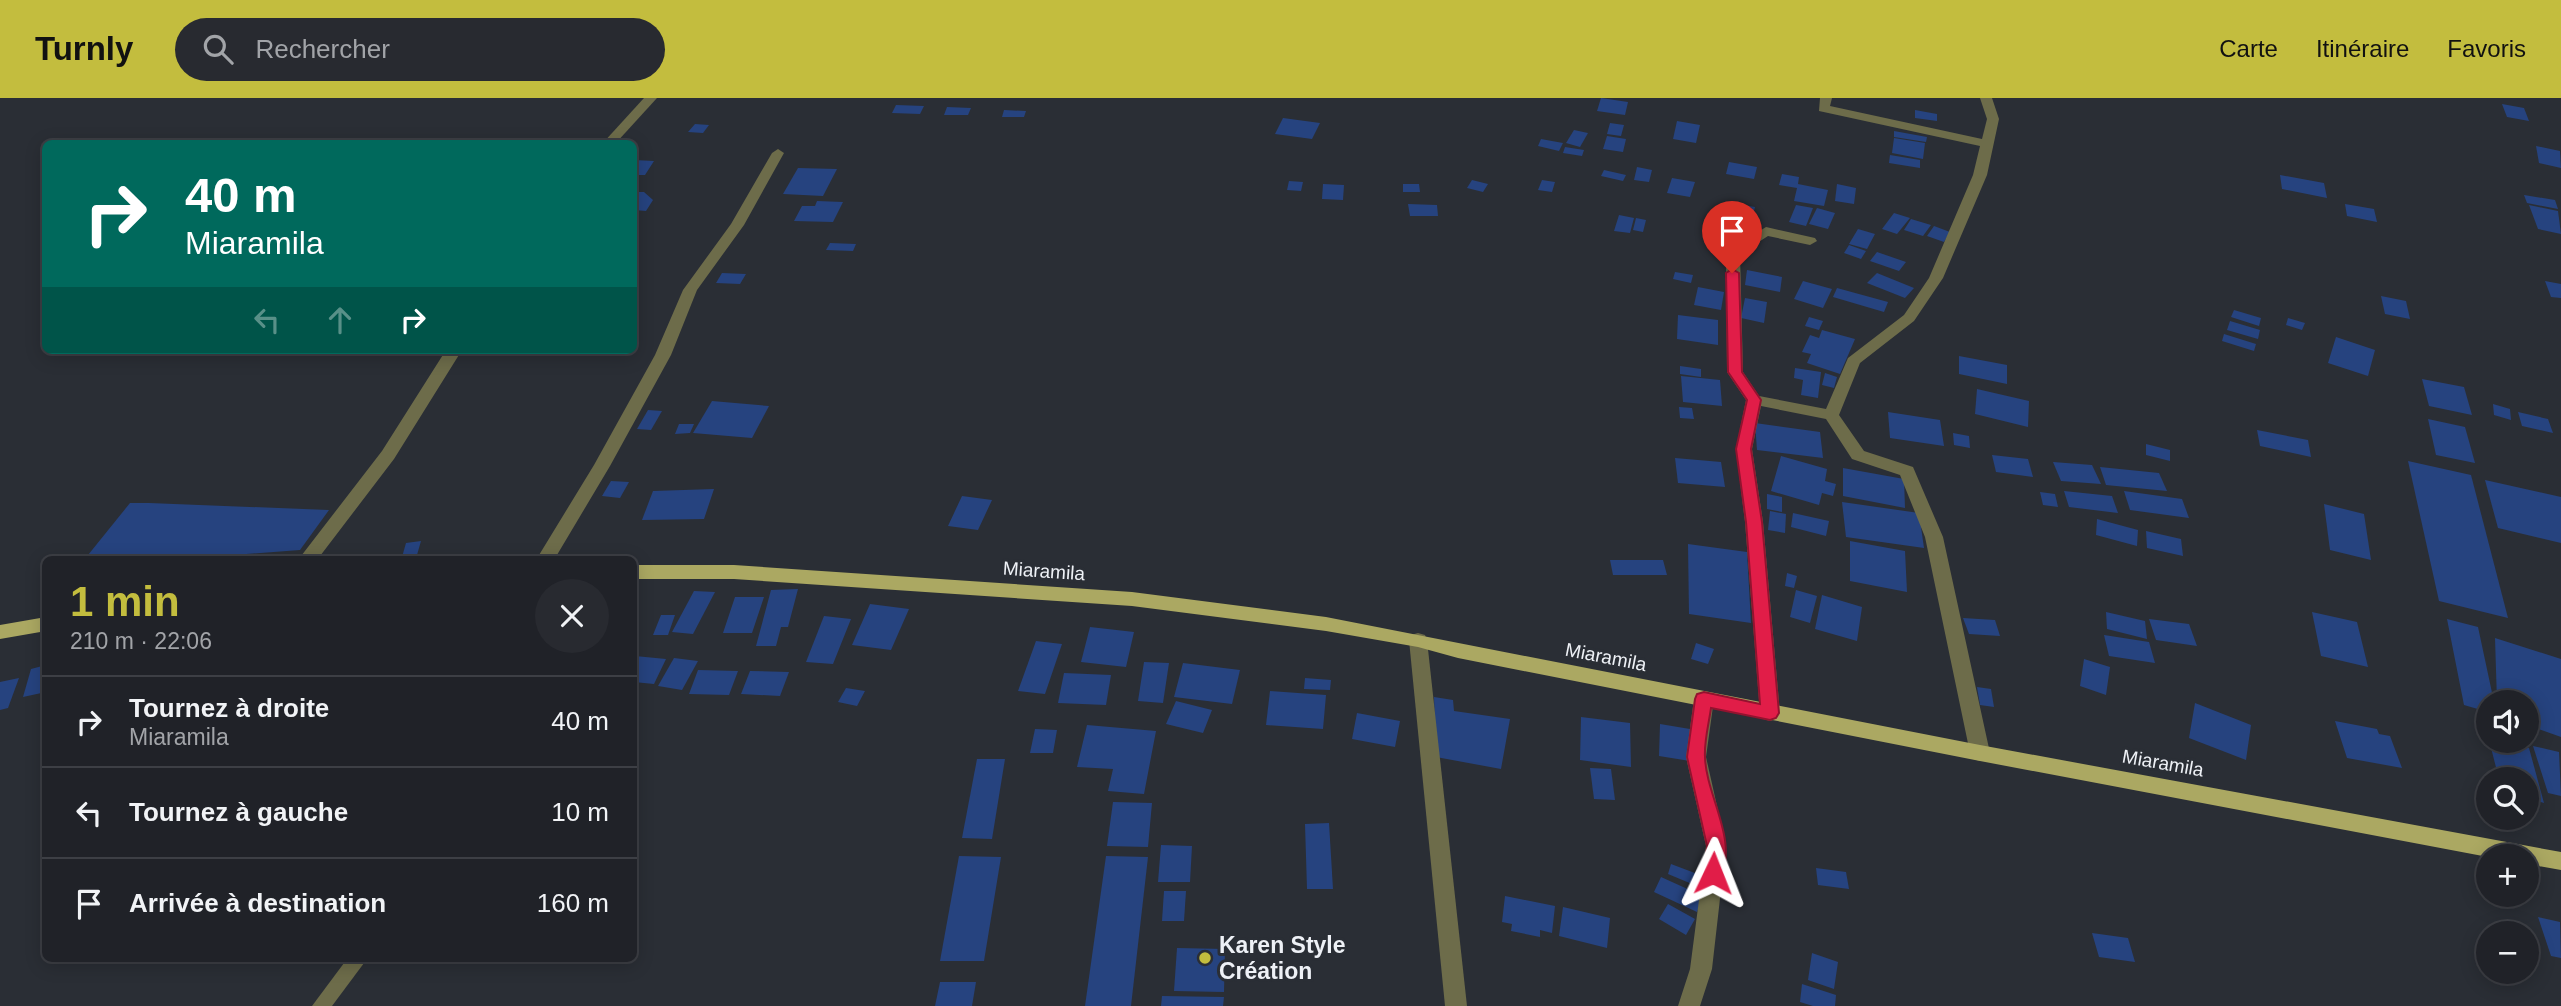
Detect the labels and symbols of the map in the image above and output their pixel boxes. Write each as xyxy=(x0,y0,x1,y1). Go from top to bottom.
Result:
pin xyxy=(1702,201,1762,273)
street label: Miaramila xyxy=(1002,558,1086,584)
street label: Miaramila xyxy=(1564,639,1649,675)
street label: Miaramila xyxy=(2121,746,2206,781)
position arrow xyxy=(1676,836,1750,910)
place label: Karen Style Création xyxy=(1219,932,1346,984)
marker: Karen Style Création xyxy=(1197,950,1213,966)

